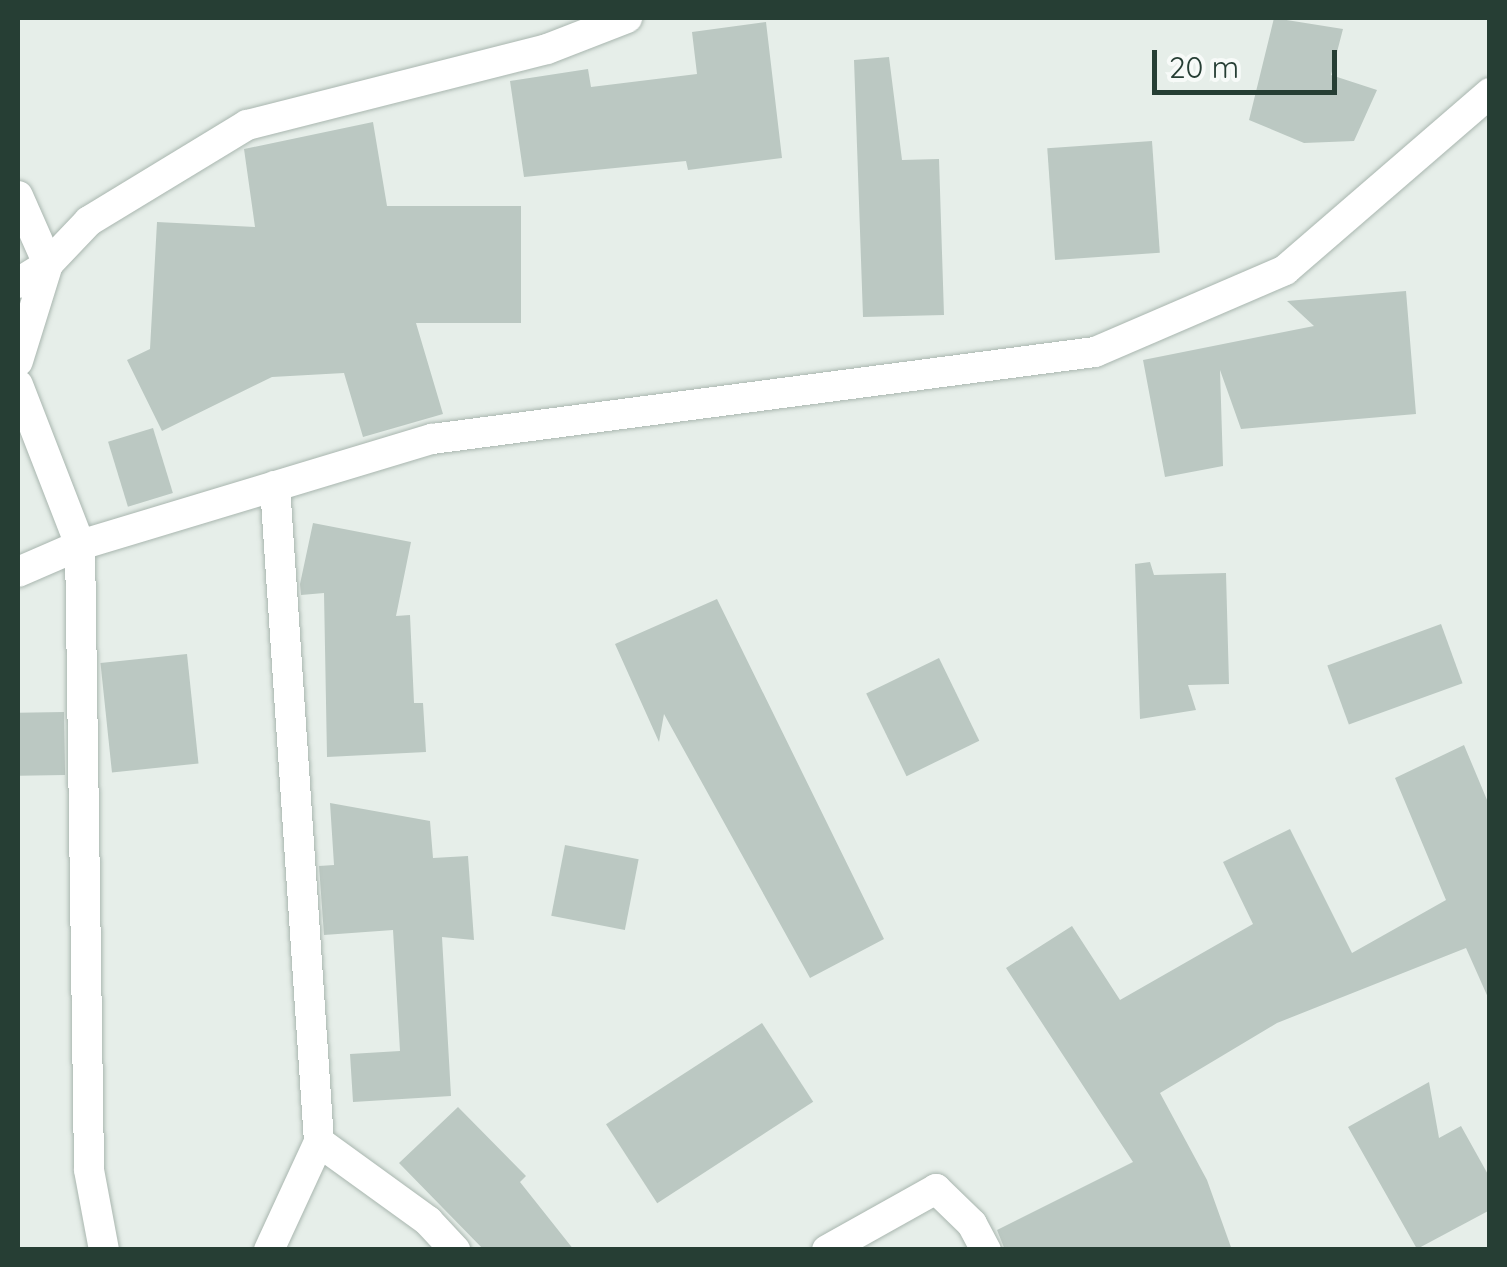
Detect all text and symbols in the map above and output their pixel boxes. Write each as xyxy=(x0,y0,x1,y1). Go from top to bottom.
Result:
scale bar xyxy=(1157,30,1342,92)
text: 20 m xyxy=(1169,48,1239,86)

